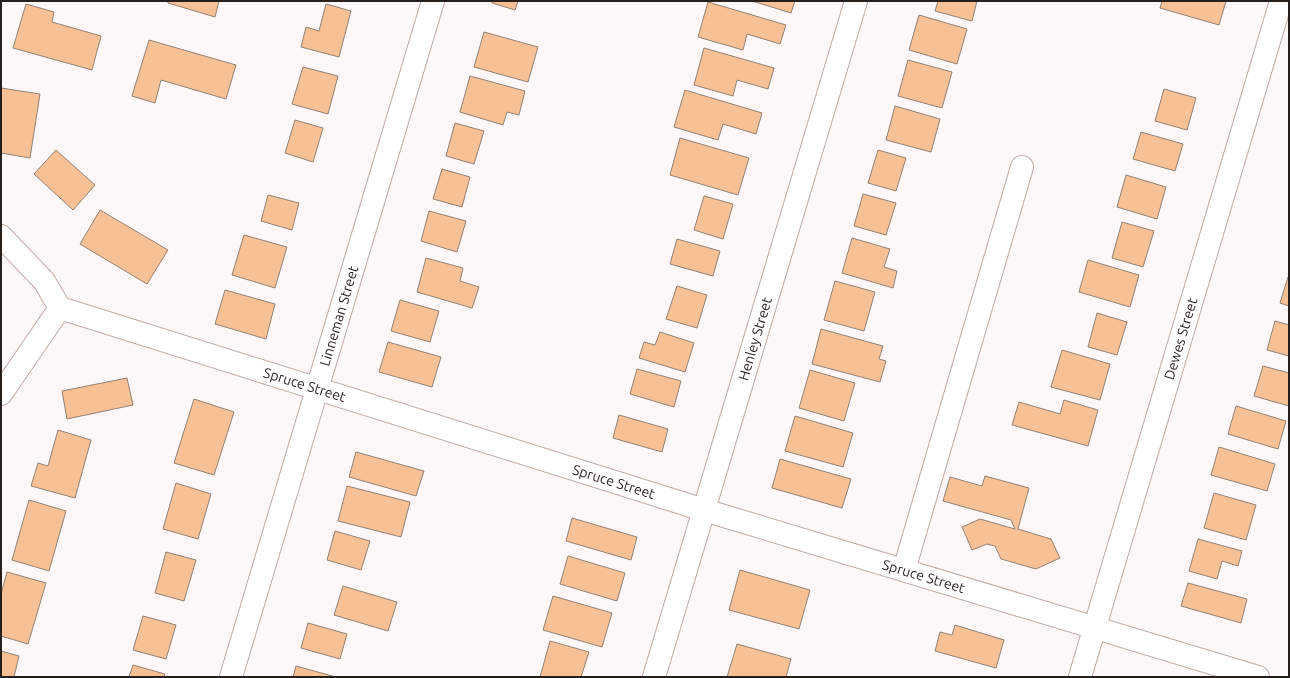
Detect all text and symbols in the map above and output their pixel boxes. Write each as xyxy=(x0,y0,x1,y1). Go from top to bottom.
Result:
street label: Linneman Street xyxy=(316,263,362,368)
street label: Henley Street xyxy=(735,295,775,382)
street label: Dewes Street xyxy=(1161,295,1200,381)
street label: Spruce Street xyxy=(261,364,348,405)
street label: Spruce Street xyxy=(571,461,657,502)
street label: Spruce Street xyxy=(880,556,967,596)

